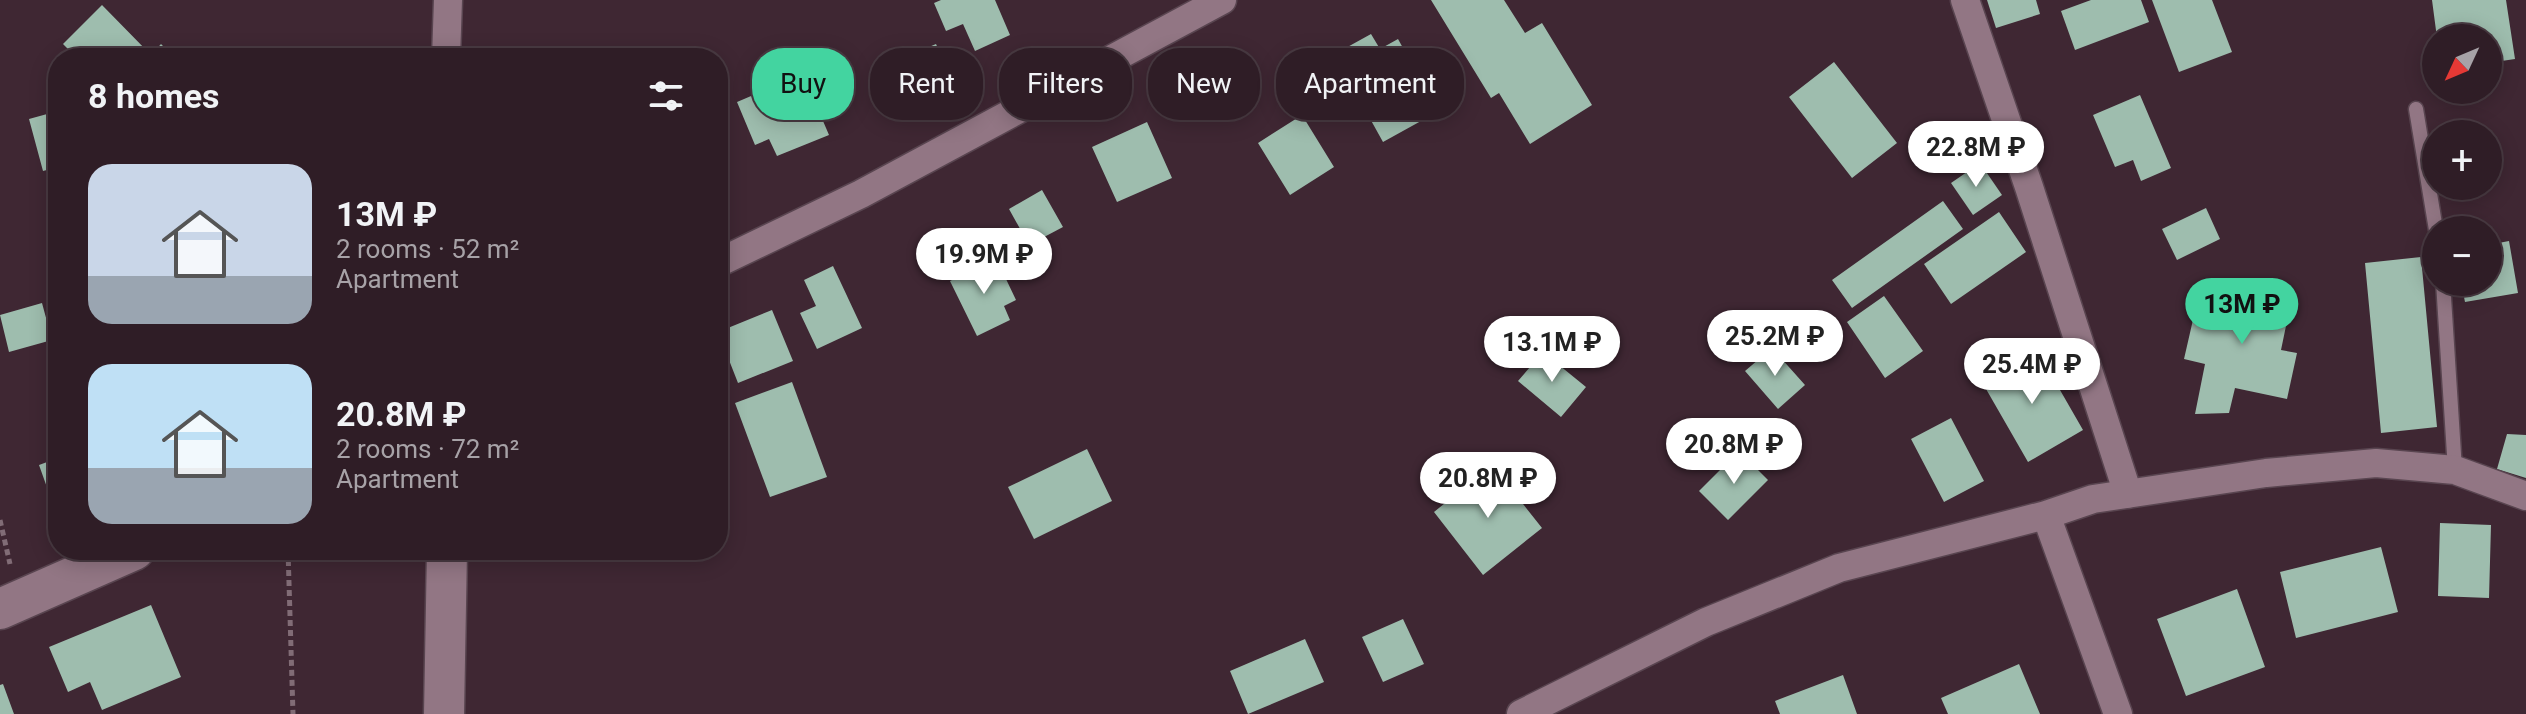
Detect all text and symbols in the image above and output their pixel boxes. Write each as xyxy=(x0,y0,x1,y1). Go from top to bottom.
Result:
north arrow xyxy=(2422,24,2502,104)
map controls xyxy=(2422,24,2502,296)
chip: Buy xyxy=(752,48,854,120)
chip: Rent xyxy=(870,48,983,120)
chip: Filters xyxy=(999,48,1132,120)
chip: New xyxy=(1148,48,1260,120)
chip: Apartment xyxy=(1276,48,1464,120)
icon: filters xyxy=(644,74,688,118)
text: 8 homes xyxy=(88,76,219,116)
button: + xyxy=(2422,120,2502,200)
pin: 22.8M ₽ xyxy=(1902,121,2050,189)
text: 22.8M ₽ xyxy=(1926,132,2026,162)
text: 13M ₽ xyxy=(336,194,437,234)
icon: home xyxy=(152,196,248,292)
button: − xyxy=(2422,216,2502,296)
pin: 19.9M ₽ xyxy=(910,228,1058,296)
text: 2 rooms · 52 m² xyxy=(336,234,519,264)
text: 19.9M ₽ xyxy=(934,239,1034,269)
text: Apartment xyxy=(336,264,459,294)
pin: 13M ₽ xyxy=(2186,278,2298,346)
text: 13M ₽ xyxy=(2203,289,2281,319)
pin: 25.2M ₽ xyxy=(1701,310,1849,378)
pin: 13.1M ₽ xyxy=(1478,316,1626,384)
text: 25.2M ₽ xyxy=(1725,321,1825,351)
text: 13.1M ₽ xyxy=(1502,327,1602,357)
pin: 25.4M ₽ xyxy=(1958,338,2106,406)
text: 25.4M ₽ xyxy=(1982,349,2082,379)
text: 20.8M ₽ xyxy=(336,394,467,434)
icon: home xyxy=(152,396,248,492)
pin: 20.8M ₽ xyxy=(1660,418,1808,486)
text: 20.8M ₽ xyxy=(1684,429,1784,459)
text: 2 rooms · 72 m² xyxy=(336,434,519,464)
pin: 20.8M ₽ xyxy=(1414,452,1562,520)
text: 20.8M ₽ xyxy=(1438,463,1538,493)
text: Apartment xyxy=(336,464,459,494)

